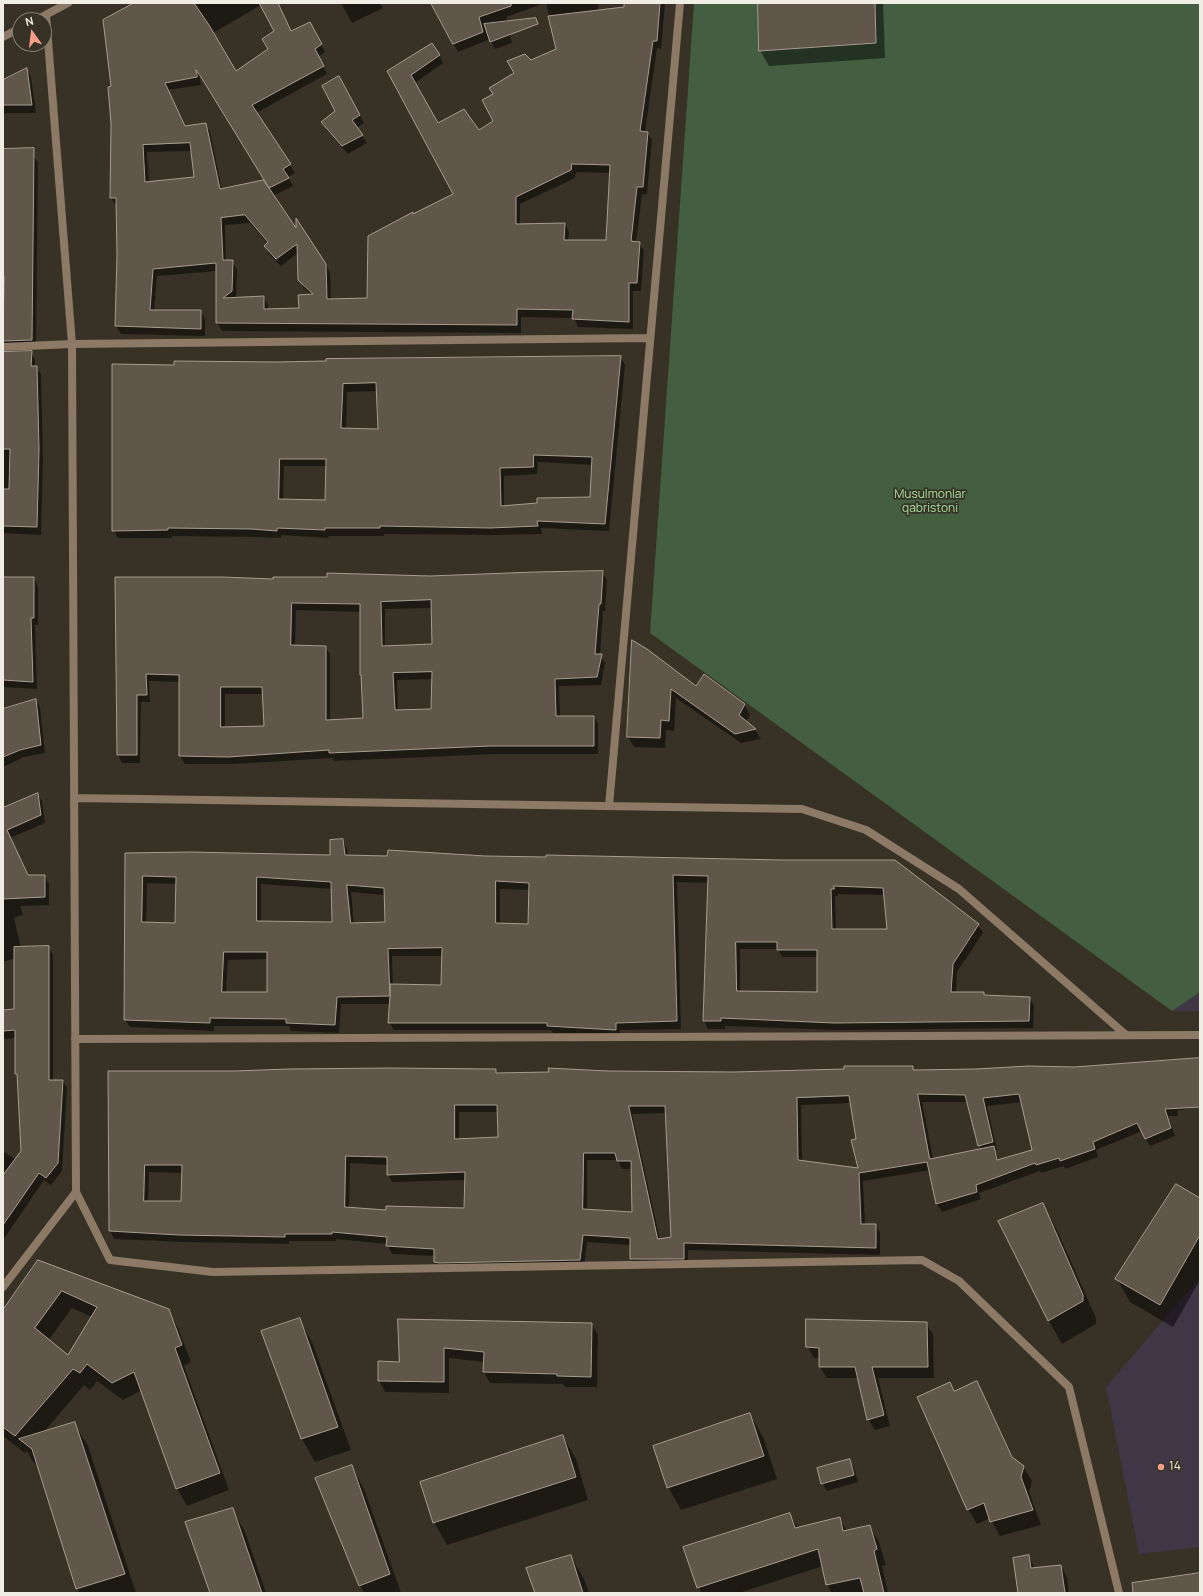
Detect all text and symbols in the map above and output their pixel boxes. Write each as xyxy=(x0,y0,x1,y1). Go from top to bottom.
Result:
north arrow xyxy=(12,12,52,52)
text: N xyxy=(24,13,35,29)
park label: Musulmonlar qabristoni xyxy=(894,488,966,516)
place label: 14 xyxy=(1169,1460,1181,1474)
marker: 14 xyxy=(1156,1462,1166,1472)

